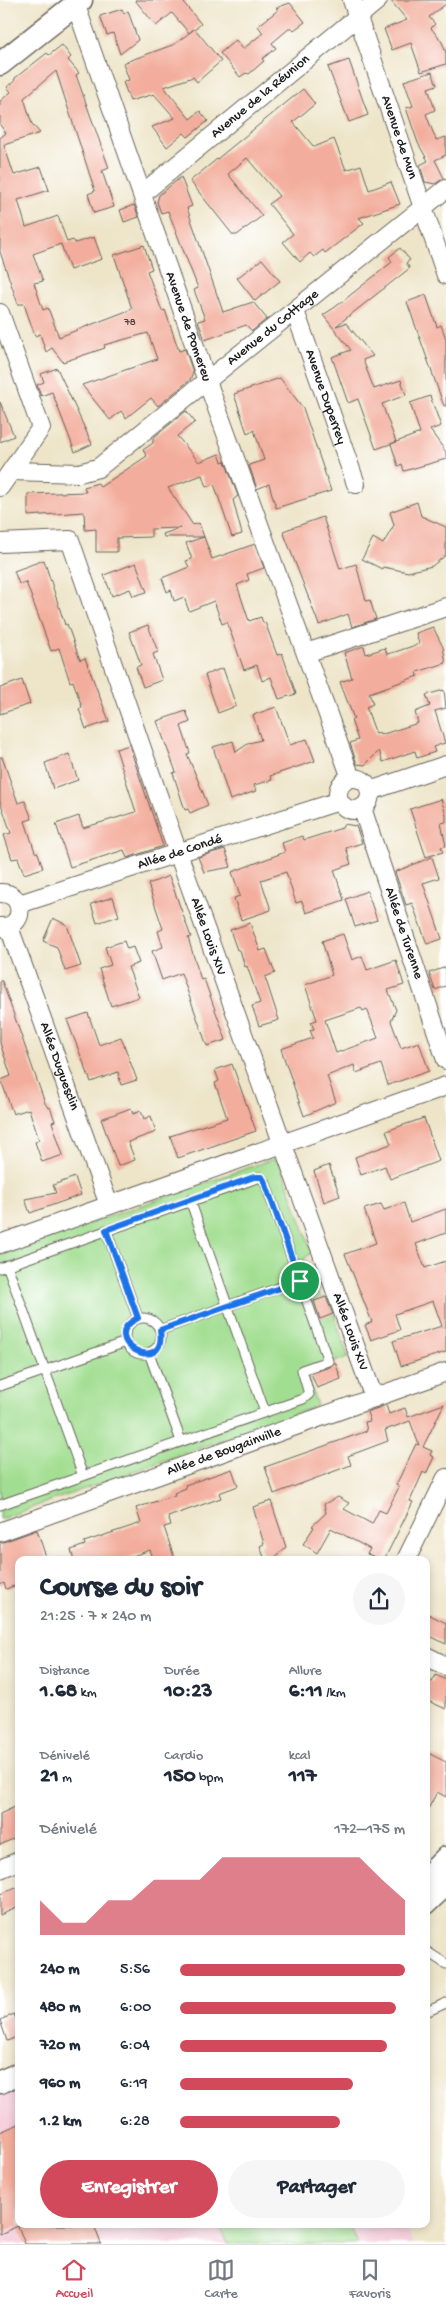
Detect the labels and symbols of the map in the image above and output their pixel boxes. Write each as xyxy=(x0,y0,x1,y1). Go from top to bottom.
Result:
street label: Avenue de la Réunion xyxy=(207,51,314,142)
street label: Avenue de Mun xyxy=(377,93,421,182)
street label: Avenue de Pomereu xyxy=(161,269,215,384)
street label: Avenue du Cottage xyxy=(224,285,323,370)
house number: 78 xyxy=(123,317,136,329)
street label: Avenue Duperrey xyxy=(301,347,350,447)
street label: Allée de Condé xyxy=(135,830,225,874)
street label: Allée de Turenne xyxy=(381,885,427,982)
street label: Allée Louis XIV xyxy=(186,895,230,978)
street label: Allée Duguesclin xyxy=(35,1020,83,1113)
pin xyxy=(279,1260,321,1302)
street label: Allée Louis XIV xyxy=(328,1291,372,1373)
street label: Allée de Bougainville xyxy=(165,1423,284,1480)

